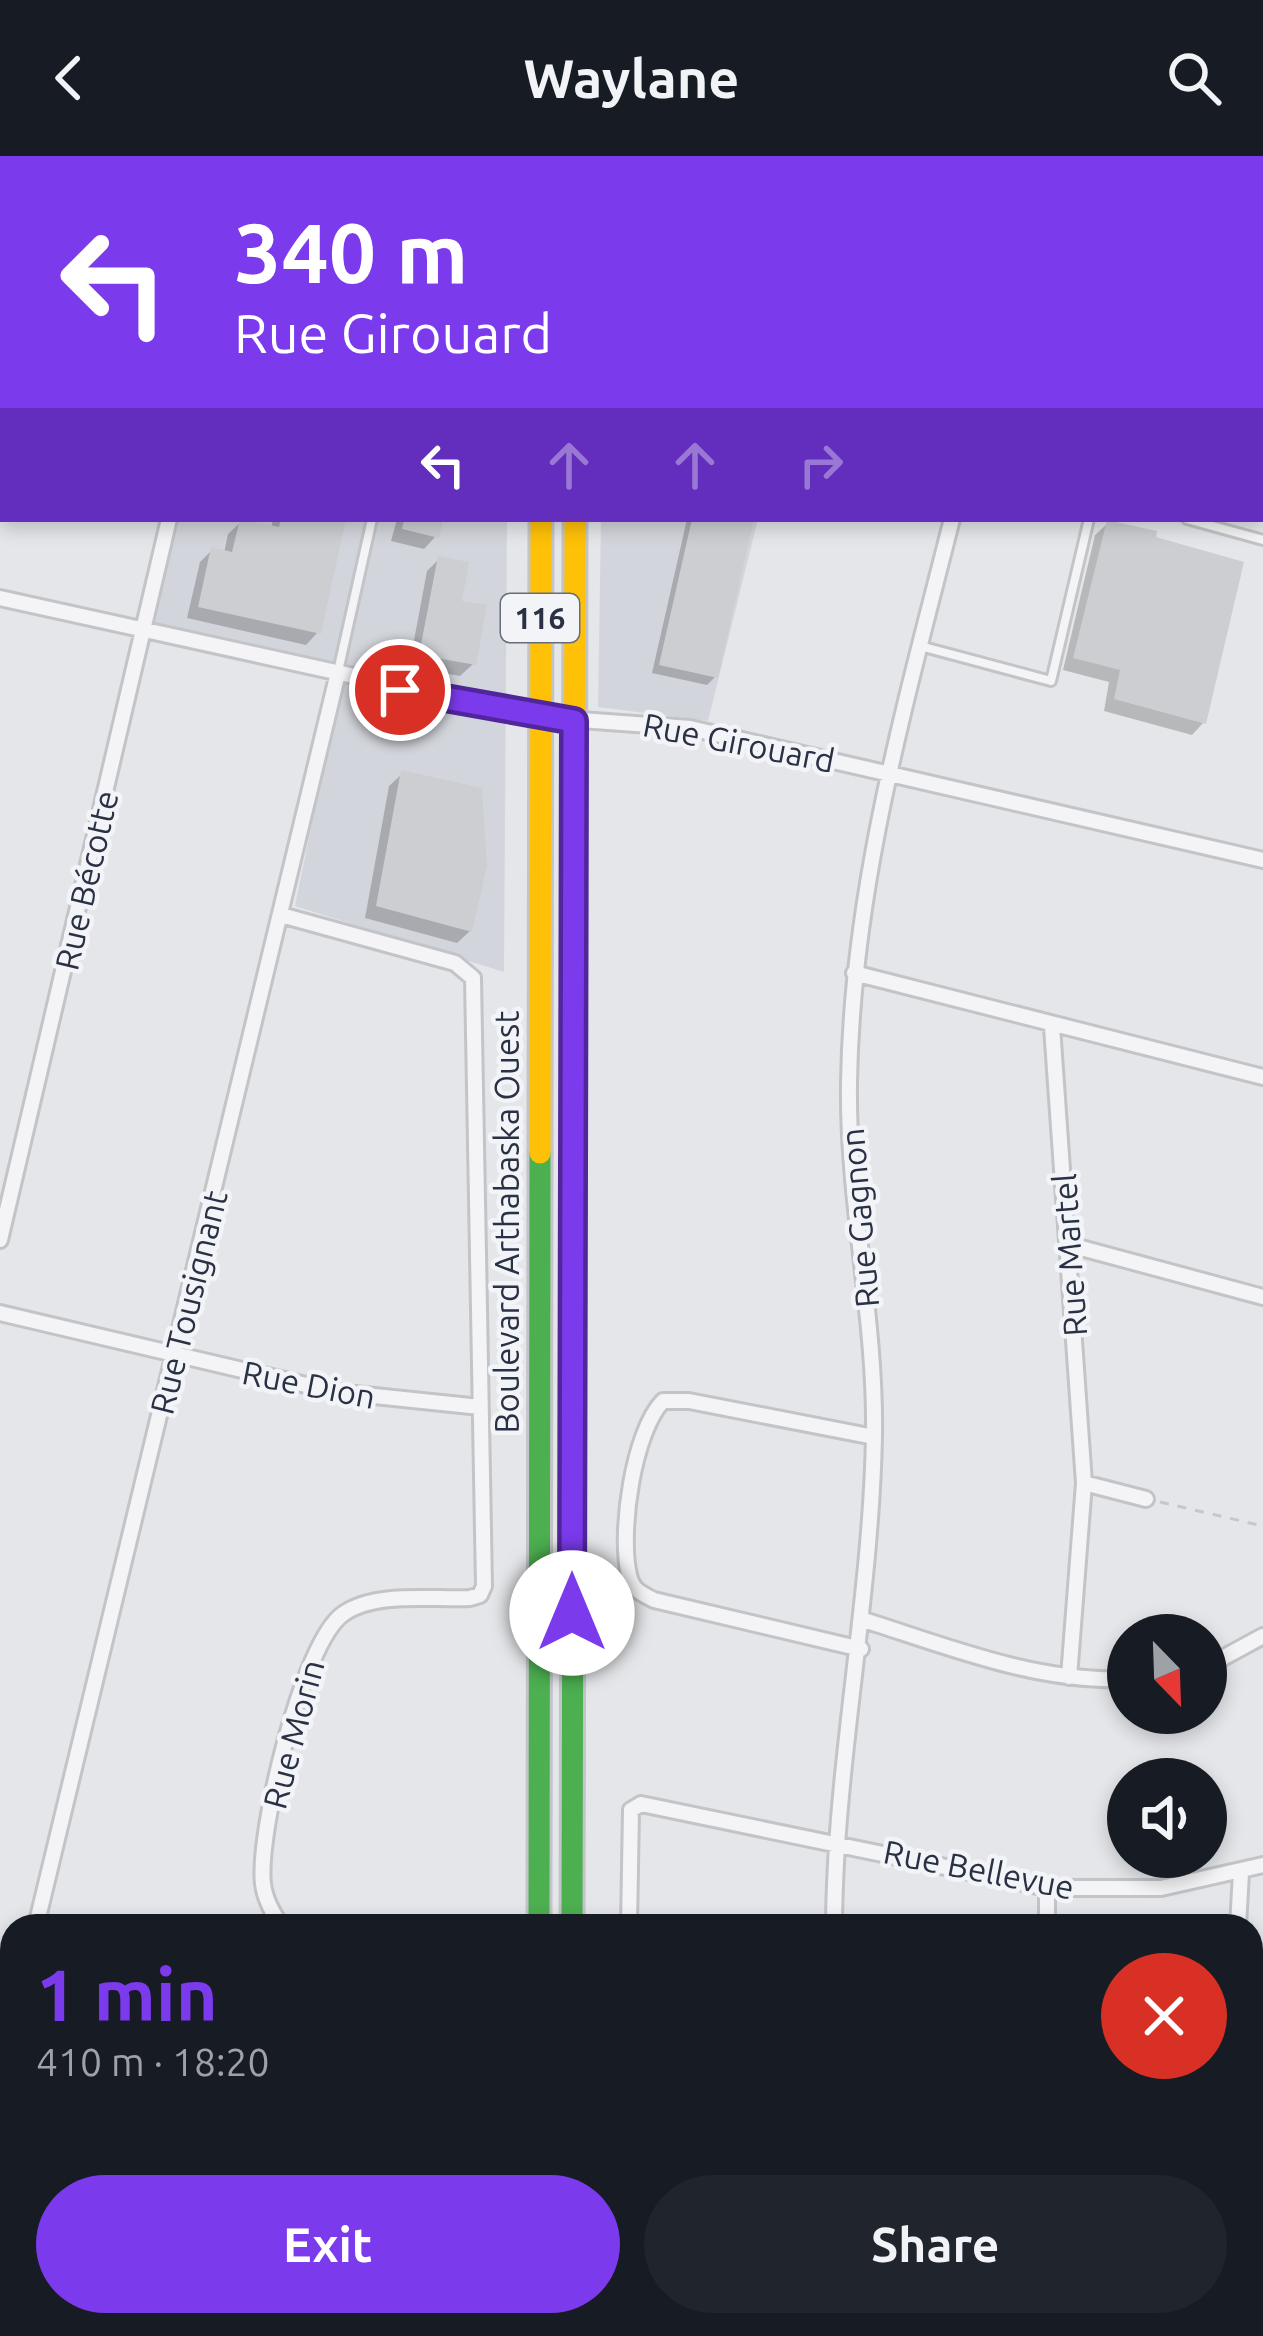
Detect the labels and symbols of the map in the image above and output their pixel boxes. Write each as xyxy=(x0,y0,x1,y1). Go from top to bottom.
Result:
road number: 116 xyxy=(501,594,579,642)
pin xyxy=(349,639,451,741)
street label: Rue Girouard xyxy=(640,705,838,779)
street label: Rue Bécotte xyxy=(47,787,125,973)
street label: Boulevard Arthabaska Ouest xyxy=(488,1011,525,1433)
street label: Rue Gagnon xyxy=(833,1127,885,1309)
street label: Rue Martel xyxy=(1045,1172,1093,1338)
street label: Rue Tousignant xyxy=(142,1186,234,1418)
street label: Rue Dion xyxy=(239,1353,379,1415)
position arrow xyxy=(509,1550,635,1676)
north arrow xyxy=(1107,1614,1227,1734)
street label: Rue Morin xyxy=(255,1656,331,1812)
street label: Rue Bellevue xyxy=(881,1832,1077,1906)

